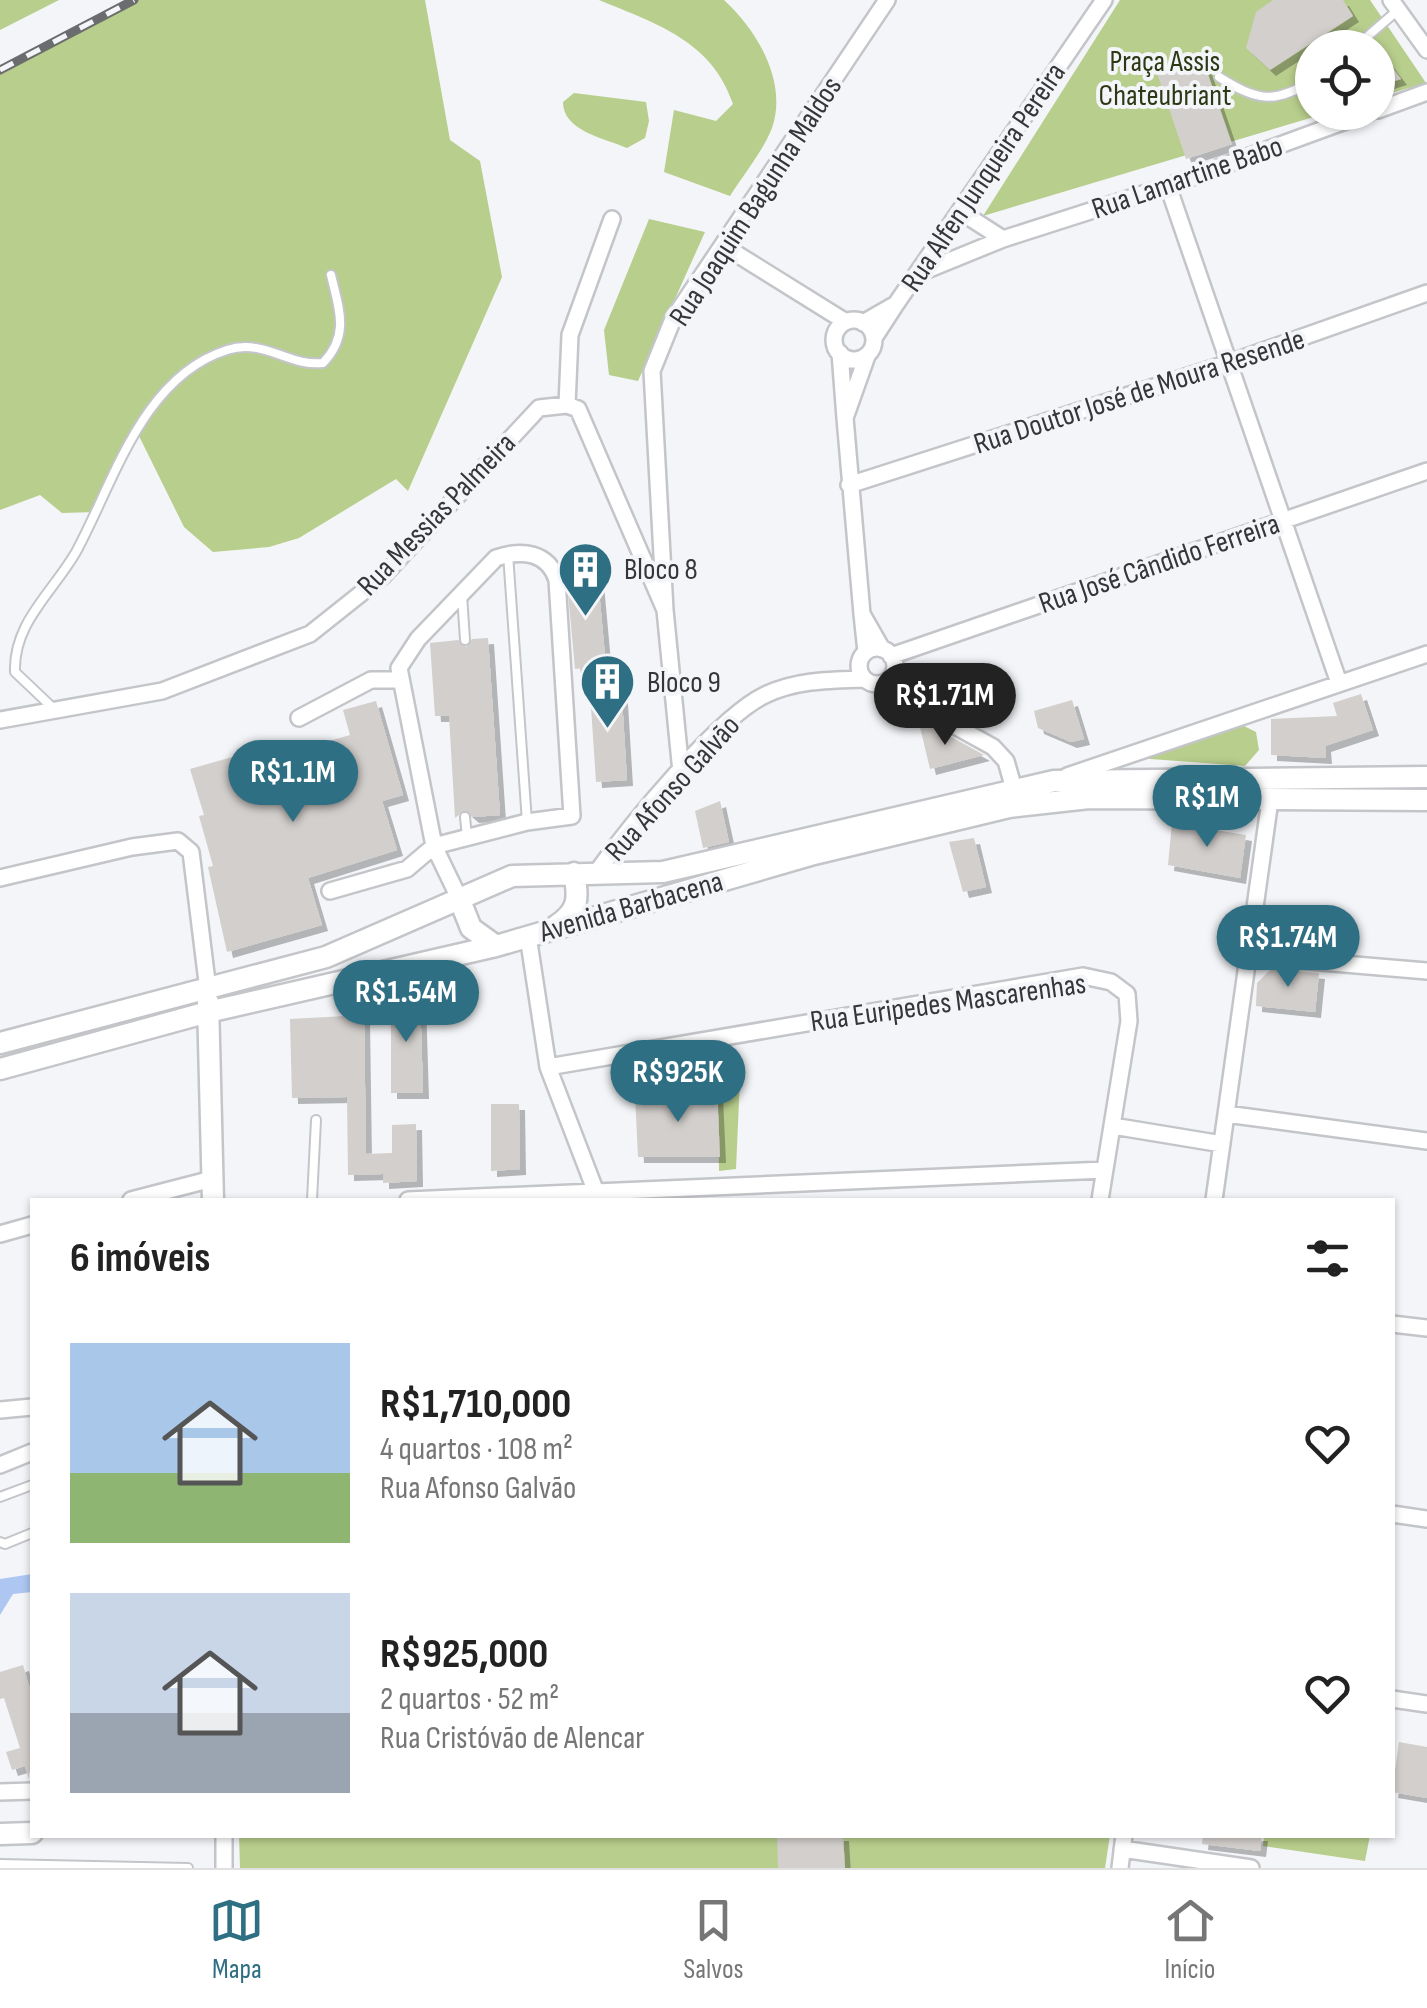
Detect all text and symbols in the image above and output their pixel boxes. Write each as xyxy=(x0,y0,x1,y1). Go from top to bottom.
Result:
map controls xyxy=(1295,30,1395,130)
button: locate xyxy=(1295,30,1395,130)
park label: Praça Assis Chateubriant xyxy=(1099,44,1231,114)
street label: Rua Alfen Junqueira Pereira xyxy=(894,56,1074,299)
street label: Rua Joaquim Bagunha Maldos xyxy=(662,70,850,333)
street label: Rua Lamartine Babo xyxy=(1087,128,1287,227)
street label: Rua Doutor José de Moura Resende xyxy=(969,321,1309,463)
street label: Rua Messias Palmeira xyxy=(350,426,523,604)
street label: Rua José Cândido Ferreira xyxy=(1034,506,1284,622)
building icon: Bloco 8 xyxy=(555,539,615,618)
place label: Bloco 8 xyxy=(624,552,698,588)
building icon: Bloco 9 xyxy=(578,652,638,731)
pin: R$1.71M xyxy=(853,663,1037,748)
place label: Bloco 9 xyxy=(647,665,721,701)
text: R$1.71M xyxy=(896,676,994,715)
street label: Rua Afonso Galvão xyxy=(598,708,748,869)
pin: R$1.1M xyxy=(212,740,374,825)
text: R$1.1M xyxy=(250,753,336,792)
pin: R$1M xyxy=(1148,765,1266,850)
text: R$1M xyxy=(1175,778,1239,817)
street label: Avenida Barbacena xyxy=(534,864,727,951)
pin: R$1.74M xyxy=(1196,905,1380,990)
text: R$1.74M xyxy=(1239,918,1337,957)
pin: R$1.54M xyxy=(314,960,498,1045)
street label: Rua Euripedes Mascarenhas xyxy=(808,966,1088,1040)
text: R$1.54M xyxy=(355,973,457,1012)
pin: R$925K xyxy=(597,1040,759,1125)
text: R$925K xyxy=(632,1053,724,1092)
icon: filters xyxy=(1300,1231,1355,1286)
text: 6 imóveis xyxy=(70,1233,211,1284)
text: R$1,710,000 xyxy=(380,1379,571,1430)
icon: home xyxy=(150,1383,270,1503)
icon: heart xyxy=(1300,1416,1355,1471)
text: 4 quartos · 108 m² xyxy=(380,1430,573,1469)
text: Rua Afonso Galvão xyxy=(380,1469,576,1508)
text: R$925,000 xyxy=(380,1629,548,1680)
icon: home xyxy=(150,1633,270,1753)
icon: heart xyxy=(1300,1666,1355,1721)
text: 2 quartos · 52 m² xyxy=(380,1680,559,1719)
text: Rua Cristóvão de Alencar xyxy=(380,1719,645,1758)
tab: Mapa xyxy=(209,1893,264,1986)
tab: Salvos xyxy=(683,1893,744,1986)
tab: Início xyxy=(1163,1893,1218,1986)

